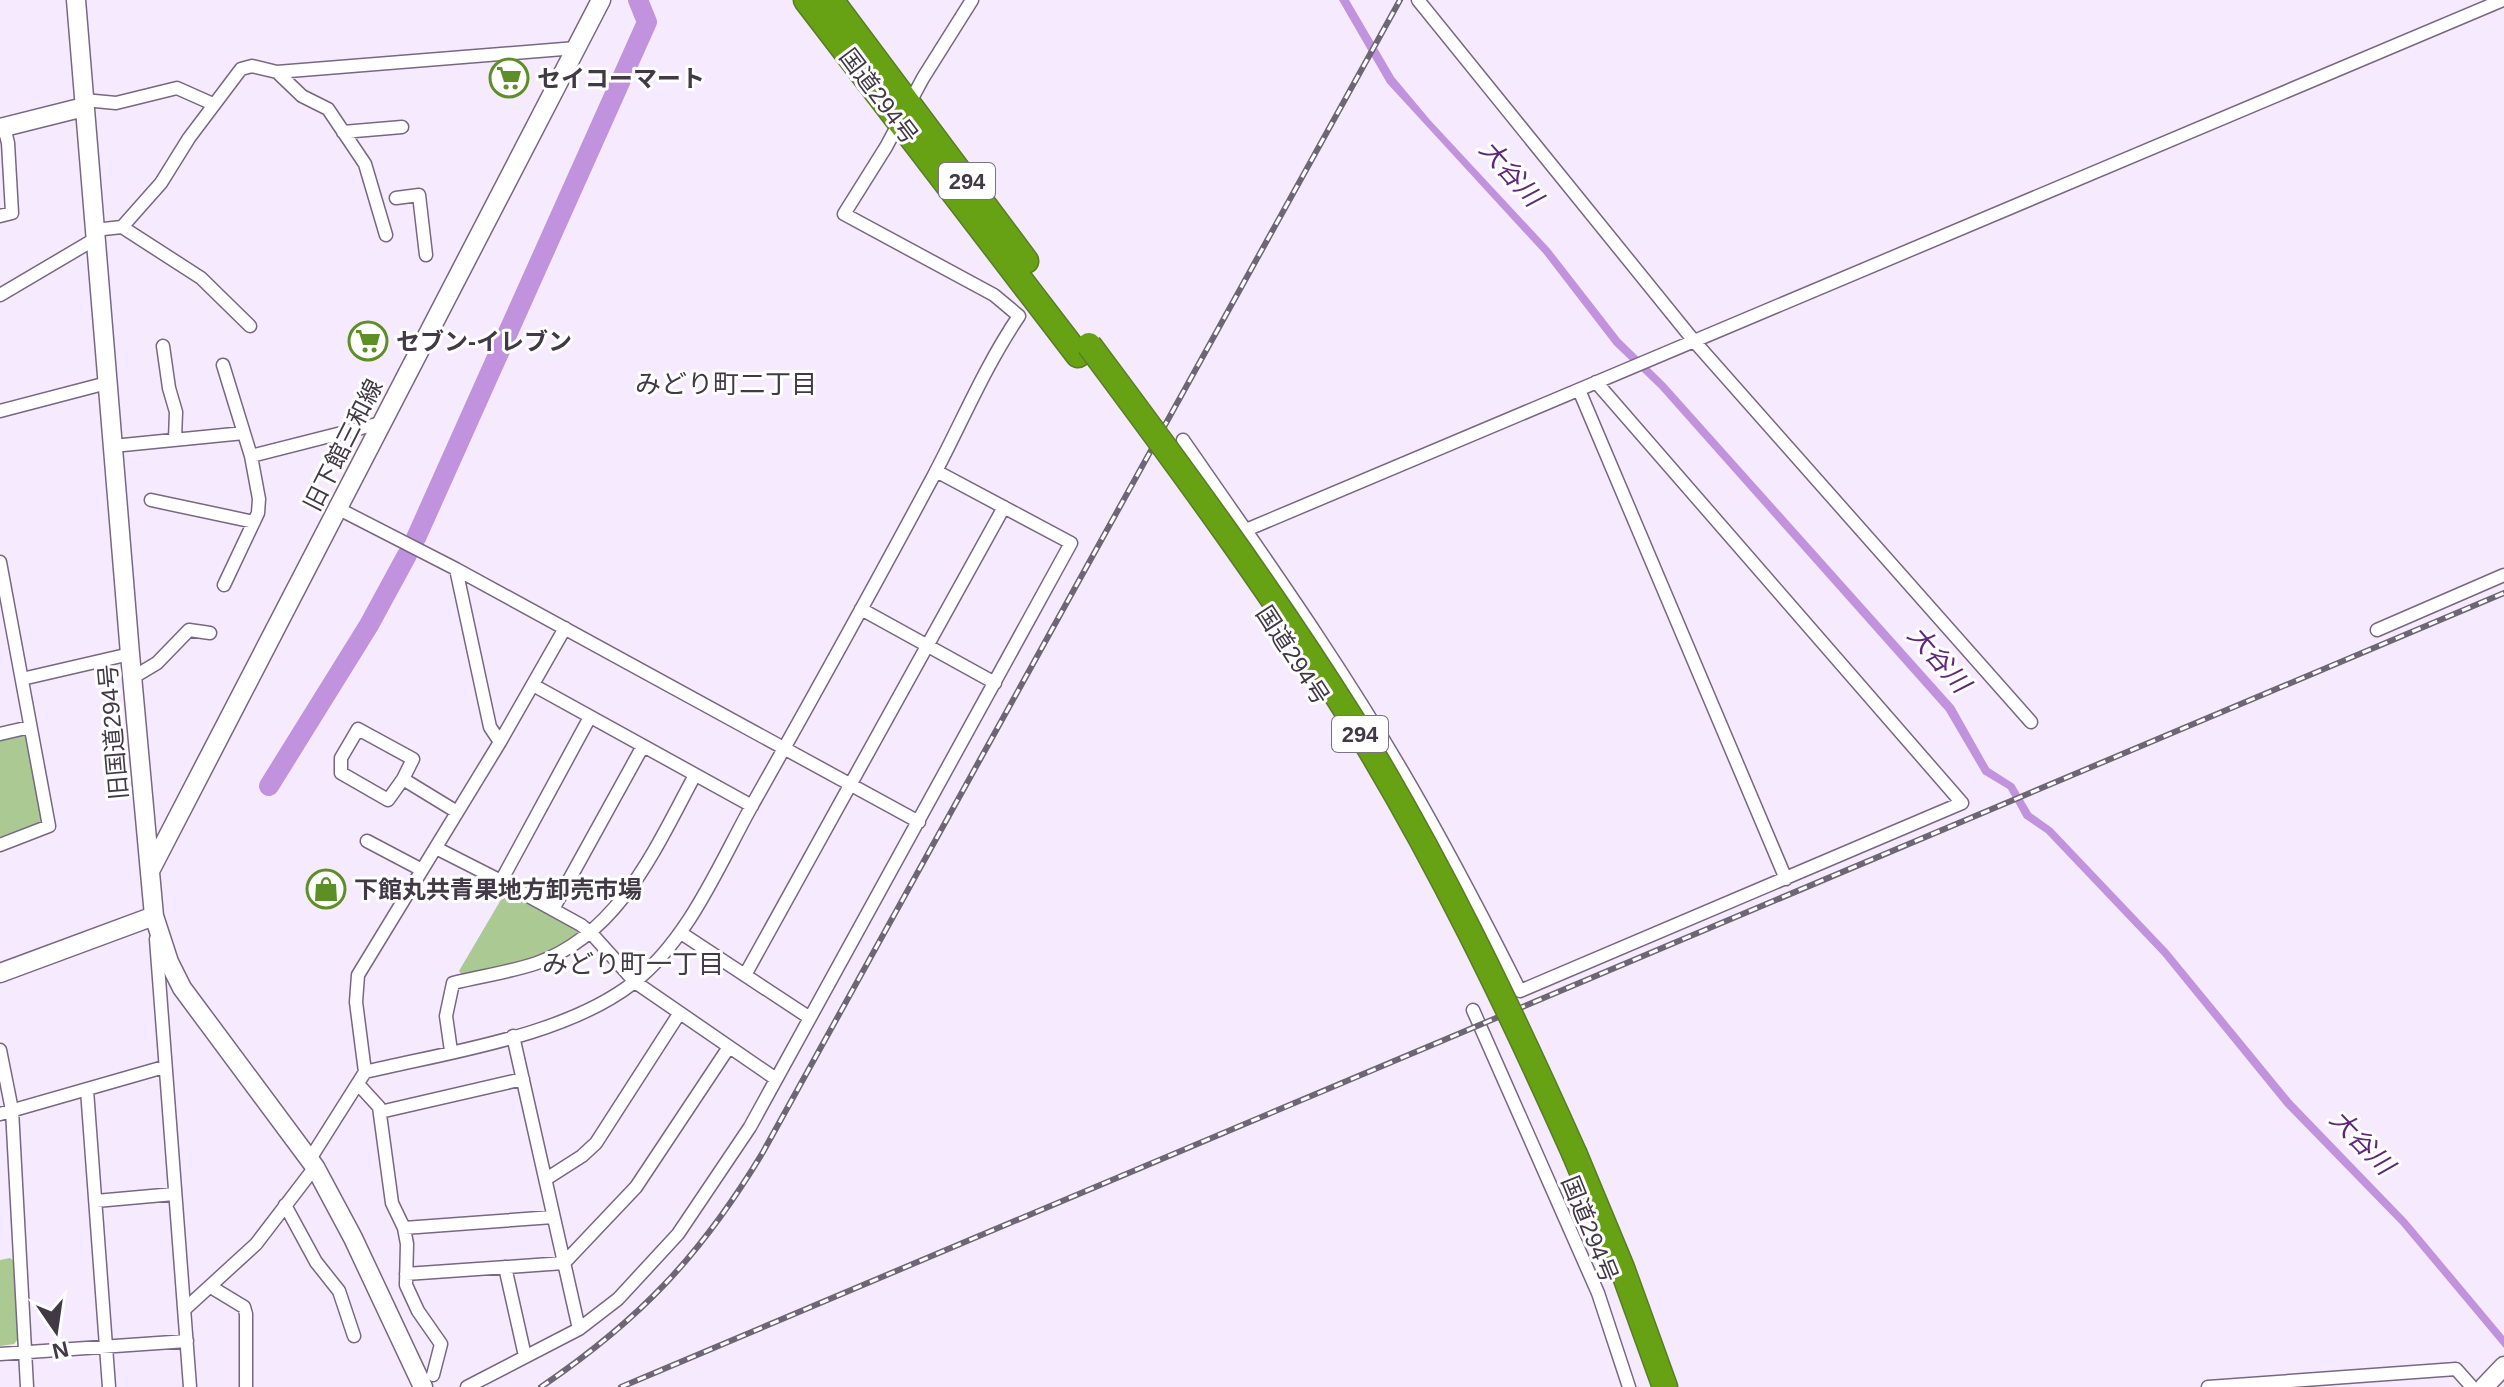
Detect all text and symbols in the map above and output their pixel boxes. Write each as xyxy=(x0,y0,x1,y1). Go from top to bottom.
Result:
street label: 国道294号 xyxy=(835,43,923,149)
supermarket icon: セイコーマート xyxy=(488,57,530,99)
place label: セイコーマート xyxy=(537,65,705,92)
water label: 大谷川 xyxy=(1474,134,1550,214)
road number: 294 xyxy=(939,163,995,199)
supermarket icon: セブン-イレブン xyxy=(347,320,389,362)
place label: セブン-イレブン xyxy=(396,328,572,355)
district label: みどり町二丁目 xyxy=(635,369,817,399)
street label: 旧下館三和線 xyxy=(298,375,388,515)
street label: 国道294号 xyxy=(1251,601,1335,709)
water label: 大谷川 xyxy=(1902,620,1978,701)
street label: 旧国道294号 xyxy=(94,663,132,801)
road number: 294 xyxy=(1332,716,1388,752)
shop icon: 下館丸共青果地方卸売市場 xyxy=(305,868,347,910)
place label: 下館丸共青果地方卸売市場 xyxy=(354,876,642,903)
district label: みどり町一丁目 xyxy=(542,949,724,979)
water label: 大谷川 xyxy=(2324,1104,2402,1183)
street label: 国道294号 xyxy=(1556,1172,1624,1286)
north arrow xyxy=(16,1291,96,1371)
text: N xyxy=(50,1336,71,1364)

